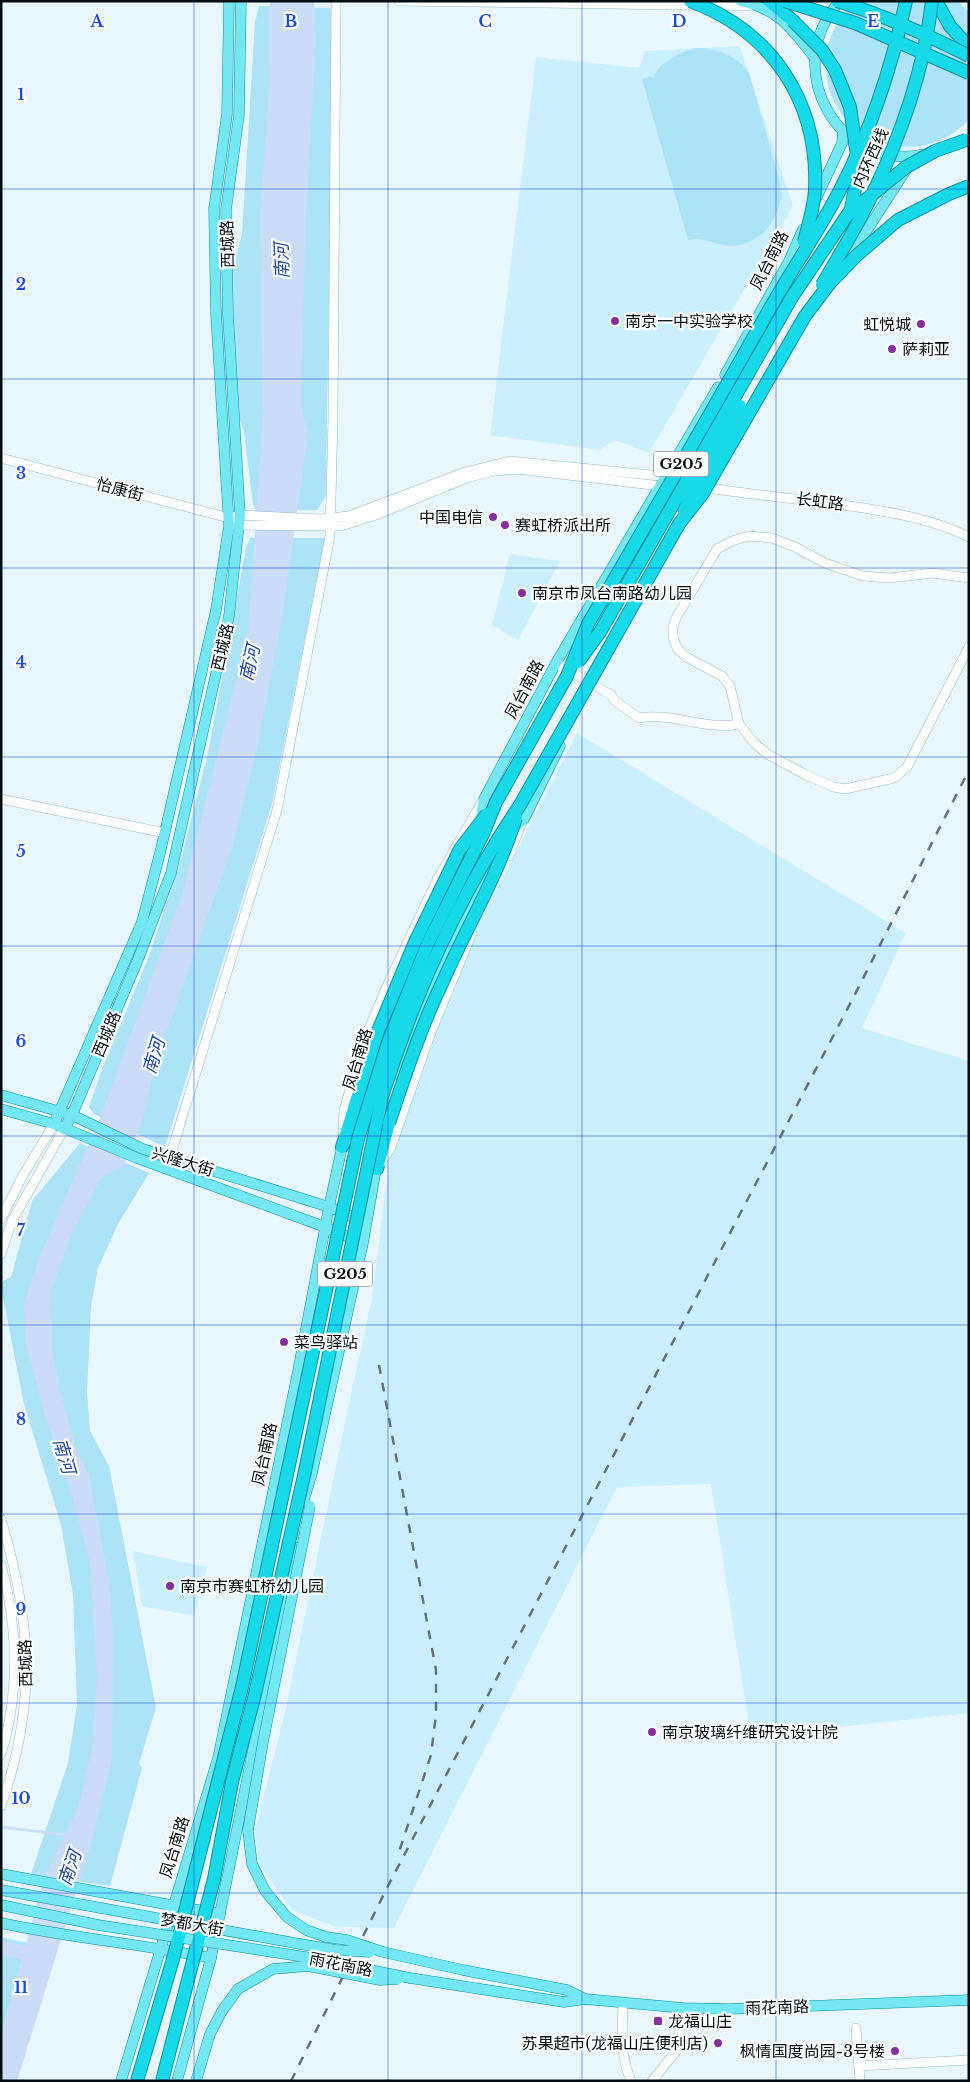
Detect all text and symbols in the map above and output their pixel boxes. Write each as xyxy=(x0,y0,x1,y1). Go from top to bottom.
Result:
text: A xyxy=(90,11,105,31)
text: B xyxy=(285,11,298,31)
text: C xyxy=(478,11,492,31)
text: D xyxy=(672,11,686,31)
text: E xyxy=(867,11,879,31)
text: 1 xyxy=(18,84,25,104)
street label: 内环西线 xyxy=(848,125,892,191)
street label: 西城路 xyxy=(217,220,237,268)
street label: 凤台南路 xyxy=(746,227,792,293)
water label: 南河 xyxy=(270,240,294,279)
text: 2 xyxy=(16,274,26,294)
place label: 南京一中实验学校 xyxy=(625,311,753,331)
place label: 虹悦城 xyxy=(863,314,911,334)
marker: 南京一中实验学校 xyxy=(609,315,621,327)
marker: 虹悦城 xyxy=(915,318,927,330)
place label: 萨莉亚 xyxy=(902,339,950,359)
marker: 萨莉亚 xyxy=(886,343,898,355)
road number: G205 xyxy=(654,452,708,476)
text: 3 xyxy=(16,463,26,483)
street label: 怡康街 xyxy=(94,473,146,505)
street label: 长虹路 xyxy=(795,488,845,514)
place label: 中国电信 xyxy=(419,507,483,527)
marker: 中国电信 xyxy=(487,511,499,523)
place label: 赛虹桥派出所 xyxy=(515,515,611,535)
marker: 赛虹桥派出所 xyxy=(499,519,511,531)
place label: 南京市凤台南路幼儿园 xyxy=(532,583,692,603)
marker: 南京市凤台南路幼儿园 xyxy=(516,587,528,599)
street label: 西城路 xyxy=(207,621,237,673)
water label: 南河 xyxy=(235,640,265,683)
text: 4 xyxy=(16,652,26,672)
street label: 凤台南路 xyxy=(500,656,548,722)
text: 5 xyxy=(16,841,26,861)
street label: 西城路 xyxy=(87,1008,125,1060)
street label: 凤台南路 xyxy=(338,1025,376,1093)
text: 6 xyxy=(16,1031,27,1051)
water label: 南河 xyxy=(138,1033,171,1076)
street label: 兴隆大街 xyxy=(149,1142,217,1180)
text: 7 xyxy=(17,1220,26,1240)
road number: G205 xyxy=(318,1262,372,1286)
place label: 菜鸟驿站 xyxy=(294,1332,358,1352)
marker: 菜鸟驿站 xyxy=(278,1336,290,1348)
text: 8 xyxy=(16,1409,26,1429)
street label: 凤台南路 xyxy=(248,1421,280,1487)
water label: 南河 xyxy=(48,1436,81,1479)
place label: 南京市赛虹桥幼儿园 xyxy=(180,1576,324,1596)
marker: 南京市赛虹桥幼儿园 xyxy=(164,1580,176,1592)
text: 9 xyxy=(16,1599,27,1619)
street label: 西城路 xyxy=(15,1639,35,1687)
place label: 南京玻璃纤维研究设计院 xyxy=(662,1722,838,1742)
marker: 南京玻璃纤维研究设计院 xyxy=(646,1726,658,1738)
text: 10 xyxy=(11,1788,31,1808)
street label: 凤台南路 xyxy=(155,1813,193,1881)
water label: 南河 xyxy=(54,1845,87,1889)
street label: 梦都大街 xyxy=(159,1909,225,1939)
street label: 雨花南路 xyxy=(308,1948,374,1980)
text: 11 xyxy=(14,1977,28,1997)
street label: 雨花南路 xyxy=(745,1996,809,2018)
place label: 龙福山庄 xyxy=(668,2011,732,2031)
marker: 龙福山庄 xyxy=(652,2015,664,2027)
place label: 苏果超市(龙福山庄便利店) xyxy=(521,2033,708,2053)
marker: 苏果超市(龙福山庄便利店) xyxy=(712,2037,724,2049)
place label: 枫情国度尚园-3号楼 xyxy=(740,2041,885,2061)
marker: 枫情国度尚园-3号楼 xyxy=(889,2045,901,2057)

